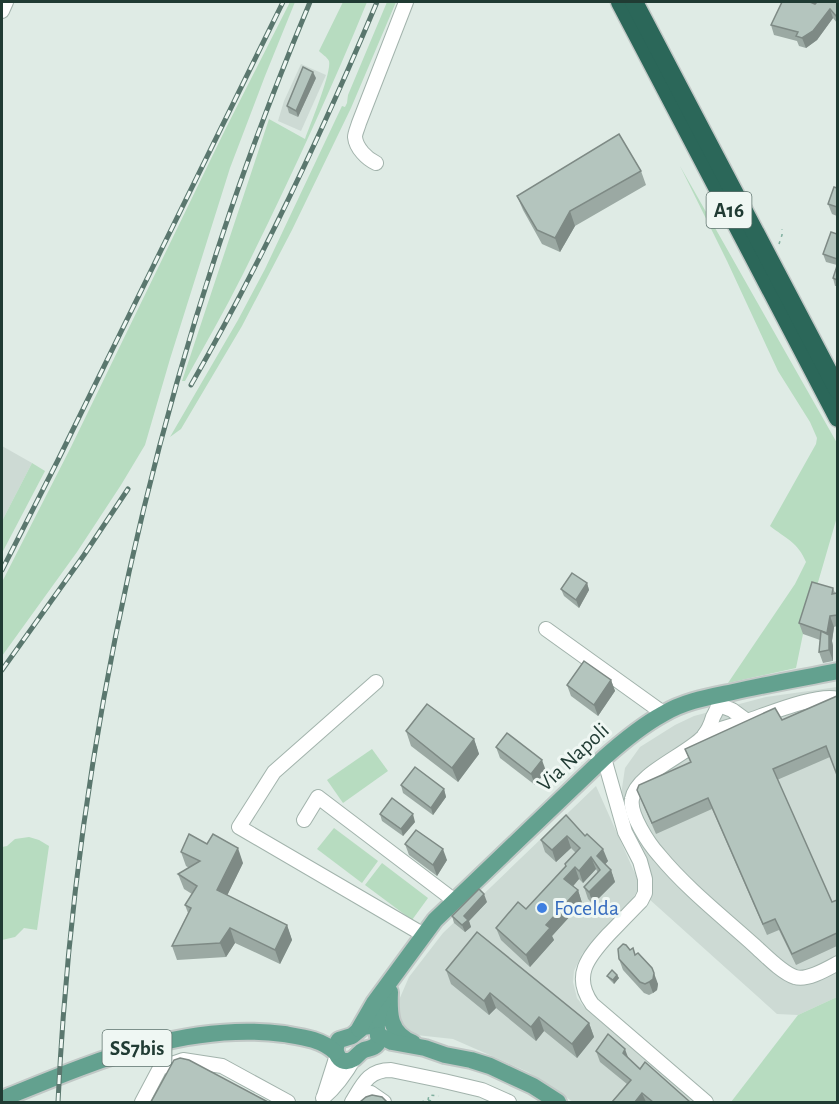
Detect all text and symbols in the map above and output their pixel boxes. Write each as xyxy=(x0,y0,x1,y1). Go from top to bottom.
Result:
road number: A16 xyxy=(706,192,752,228)
street label: Via Napoli xyxy=(533,719,613,795)
place label: Focelda xyxy=(554,897,619,919)
marker: Focelda xyxy=(535,901,549,915)
road number: SS7bis xyxy=(102,1030,172,1066)

